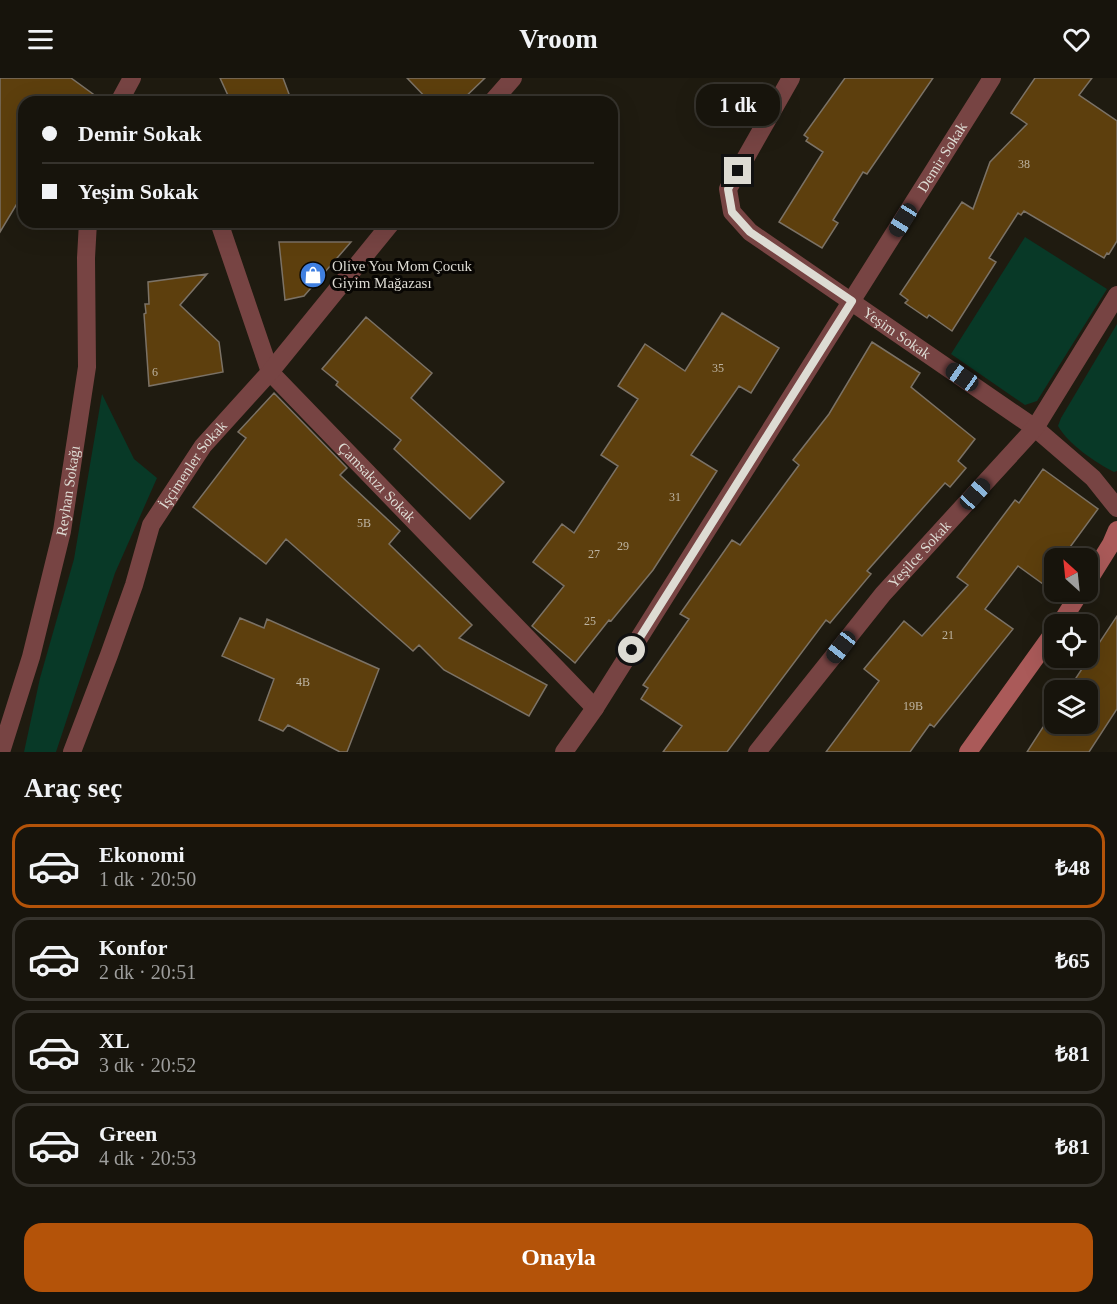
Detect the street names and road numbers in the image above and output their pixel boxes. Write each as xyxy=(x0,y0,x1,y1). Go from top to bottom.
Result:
street label: Demir Sokak xyxy=(914,119,970,195)
street label: Yeşim Sokak xyxy=(860,304,934,362)
street label: İşçimenler Sokak xyxy=(156,417,230,512)
street label: Çamsakızı Sokak xyxy=(335,439,419,526)
street label: Reyhan Sokağı xyxy=(53,445,83,538)
street label: Yeşilce Sokak xyxy=(885,517,954,591)

